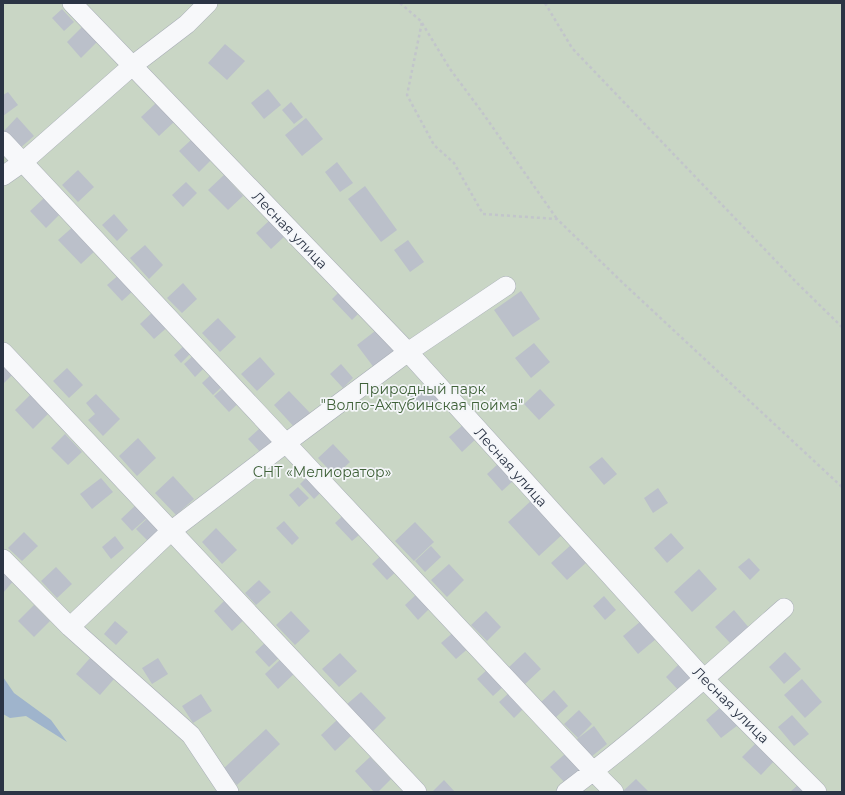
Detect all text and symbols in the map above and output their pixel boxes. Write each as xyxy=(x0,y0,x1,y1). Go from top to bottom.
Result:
street label: Лесная улица xyxy=(248,187,332,273)
park label: Природный парк "Волго-Ахтубинская пойма" xyxy=(321,380,523,414)
street label: Лесная улица xyxy=(471,423,551,511)
park label: СНТ «Мелиоратор» xyxy=(253,463,391,481)
street label: Лесная улица xyxy=(689,663,773,747)

